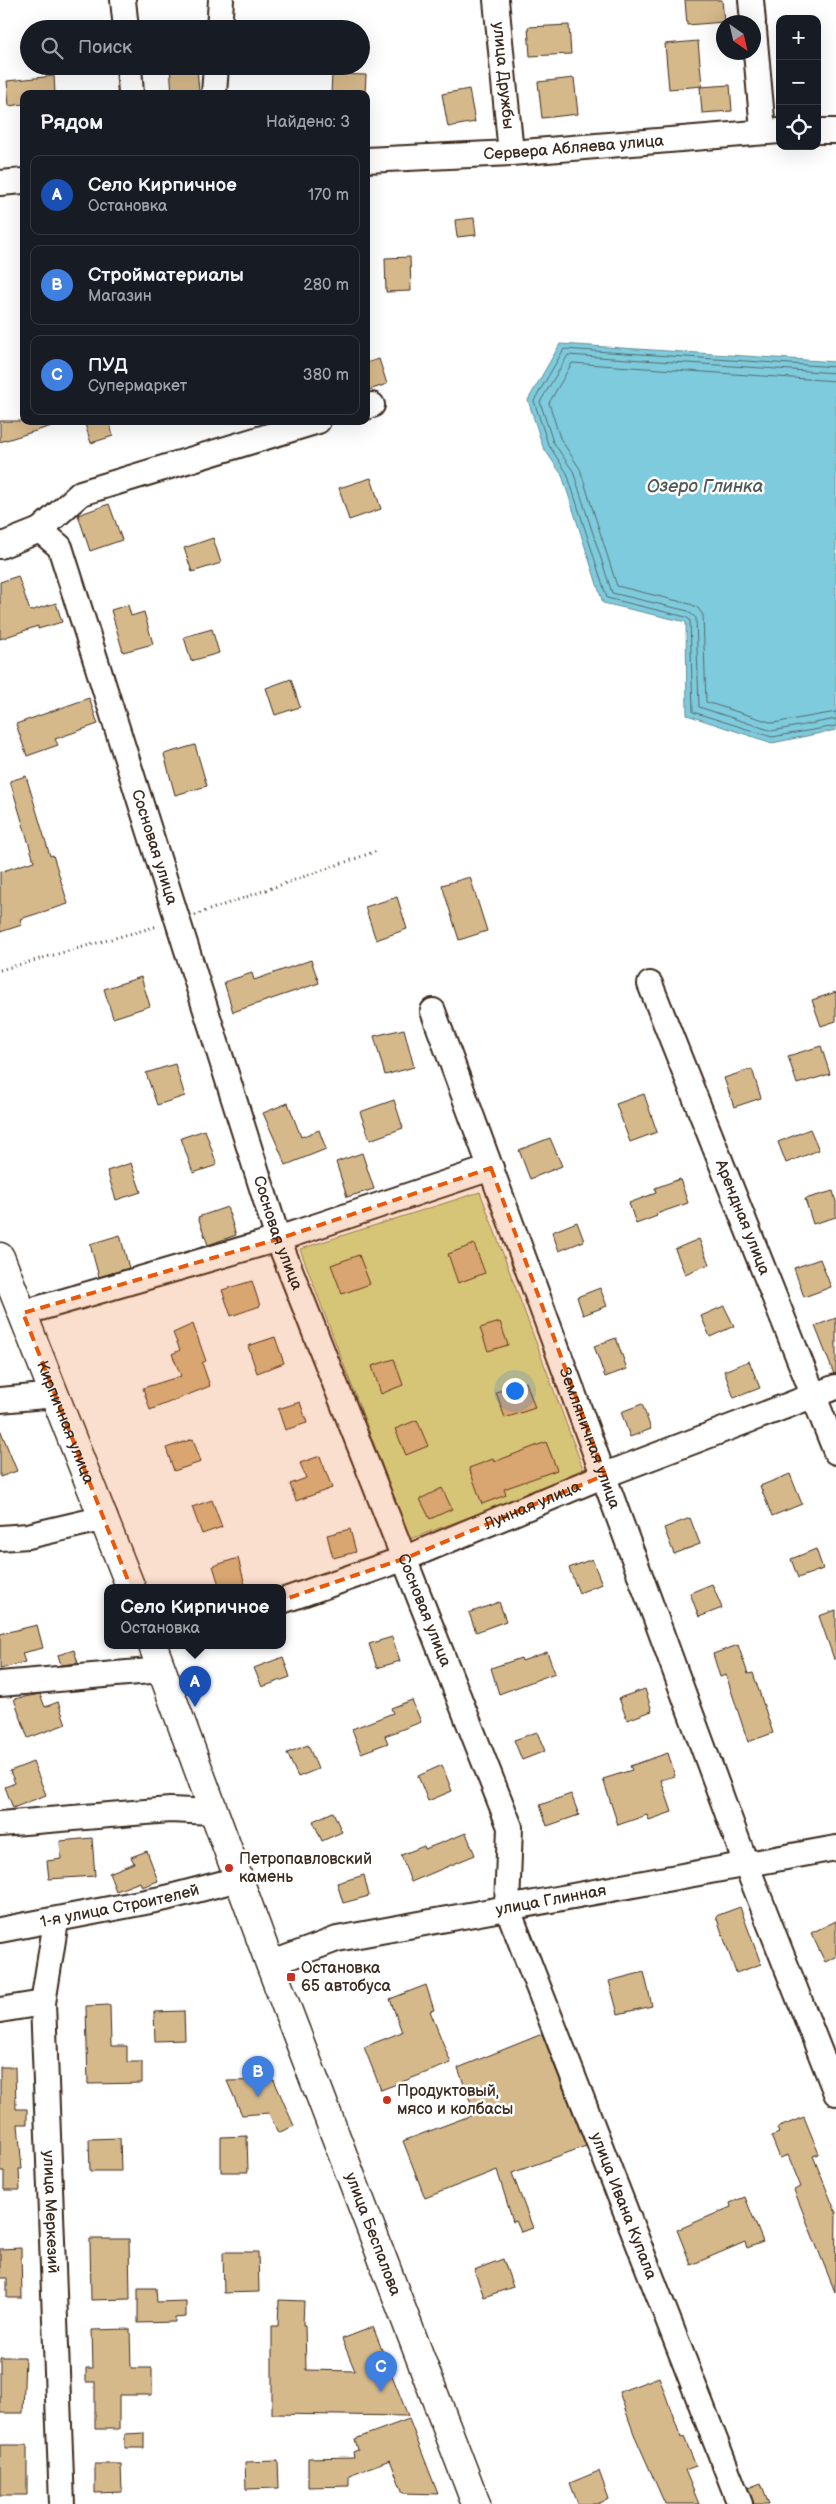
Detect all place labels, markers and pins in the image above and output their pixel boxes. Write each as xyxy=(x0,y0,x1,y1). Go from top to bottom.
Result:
pin: A xyxy=(179,1666,211,1707)
place label: Петропавловский камень xyxy=(239,1850,372,1887)
marker: Петропавловский камень xyxy=(223,1862,235,1874)
place label: Остановка 65 автобуса xyxy=(301,1959,392,1996)
marker: Остановка 65 автобуса xyxy=(285,1971,297,1983)
pin: B xyxy=(242,2056,274,2097)
place label: Продуктовый, мясо и колбасы xyxy=(397,2082,513,2119)
marker: Продуктовый, мясо и колбасы xyxy=(381,2094,393,2106)
pin: C xyxy=(365,2351,397,2392)

